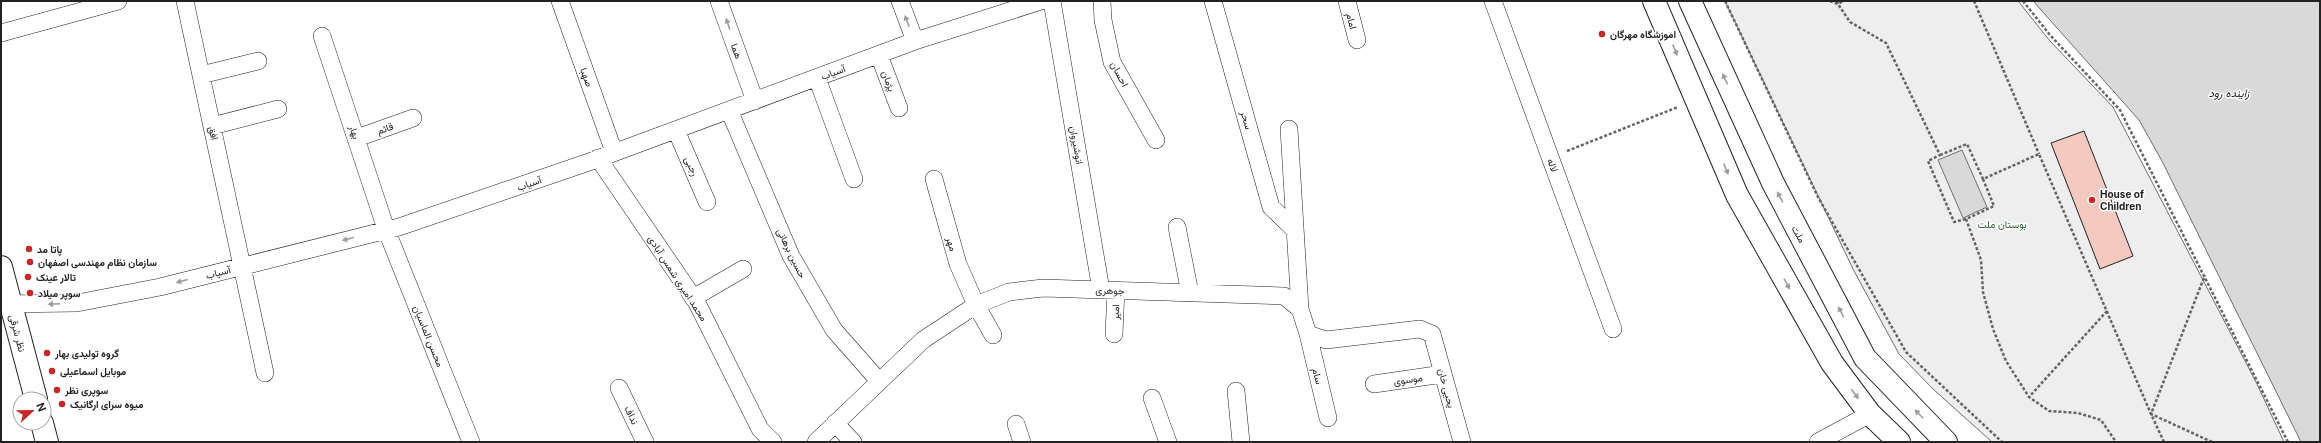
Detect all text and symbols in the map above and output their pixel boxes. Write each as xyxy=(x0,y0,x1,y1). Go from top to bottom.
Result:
street label: امام xyxy=(1343,12,1360,31)
one-way arrow xyxy=(904,15,910,27)
one-way arrow xyxy=(724,18,730,30)
place label: اموزشگاه مهرگان xyxy=(1610,28,1676,41)
marker: اموزشگاه مهرگان xyxy=(1597,29,1607,39)
street label: هما xyxy=(729,42,745,60)
one-way arrow xyxy=(1672,44,1678,55)
street label: احسان xyxy=(1109,59,1131,89)
street label: آسیاب xyxy=(819,62,848,83)
street label: صهبا xyxy=(577,66,596,89)
street label: پژمان xyxy=(878,69,898,94)
one-way arrow xyxy=(1722,73,1728,84)
water label: زاینده رود xyxy=(2209,86,2250,100)
street label: سحر xyxy=(1237,108,1255,131)
street label: قائم xyxy=(375,119,396,137)
street label: بهار xyxy=(346,122,363,141)
street label: افق xyxy=(206,125,221,141)
street label: انوشیروان xyxy=(1067,125,1086,165)
street label: رجبی xyxy=(681,154,702,178)
street label: لاله xyxy=(1545,156,1561,174)
one-way arrow xyxy=(1723,164,1729,175)
street label: آسیاب xyxy=(515,173,544,194)
place label: House of Children xyxy=(2100,188,2144,212)
one-way arrow xyxy=(1777,191,1783,203)
marker: House of Children xyxy=(2087,195,2097,205)
park label: بوستان ملت xyxy=(1977,218,2027,231)
street label: ملت xyxy=(1790,223,1808,245)
street label: حسین برهانی xyxy=(774,226,809,281)
street label: محمد امیری شمس آبادی xyxy=(645,233,710,324)
street label: مهر xyxy=(943,235,960,253)
one-way arrow xyxy=(342,236,354,242)
place label: پاتا مد xyxy=(37,243,62,257)
marker: پاتا مد xyxy=(24,244,34,254)
place label: سازمان نظام مهندسی اصفهان xyxy=(38,256,157,269)
marker: سازمان نظام مهندسی اصفهان xyxy=(25,257,35,267)
street label: آسیاب xyxy=(204,263,233,282)
place label: تالار عینک xyxy=(36,271,76,284)
marker: تالار عینک xyxy=(23,272,33,282)
one-way arrow xyxy=(1783,278,1790,290)
one-way arrow xyxy=(175,279,188,285)
street label: جوهری xyxy=(1095,283,1125,298)
place label: سوپر میلاد xyxy=(38,287,81,301)
marker: سوپر میلاد xyxy=(25,288,35,298)
one-way arrow xyxy=(48,300,60,307)
street label: محسن الماسیان xyxy=(410,304,447,369)
street label: امیر xyxy=(1109,304,1122,321)
one-way arrow xyxy=(1837,306,1844,318)
street label: نظر شرقی xyxy=(6,313,29,353)
place label: گروه تولیدی بهار xyxy=(54,347,119,360)
marker: گروه تولیدی بهار xyxy=(42,348,52,358)
place label: موبایل اسماعیلی xyxy=(60,365,127,378)
marker: موبایل اسماعیلی xyxy=(47,366,57,376)
street label: سام xyxy=(1309,367,1326,386)
street label: یحیی خان xyxy=(1435,367,1458,409)
street label: موسوی xyxy=(1393,371,1423,388)
place label: سوپری نظر xyxy=(64,384,108,398)
marker: سوپری نظر xyxy=(52,385,62,395)
one-way arrow xyxy=(1851,389,1859,400)
north arrow xyxy=(12,391,52,431)
place label: میوه سرای ارگانیک xyxy=(70,398,144,411)
marker: میوه سرای ارگانیک xyxy=(57,399,67,409)
text: N xyxy=(33,401,49,414)
street label: نداف xyxy=(623,404,642,426)
one-way arrow xyxy=(1914,409,1924,419)

